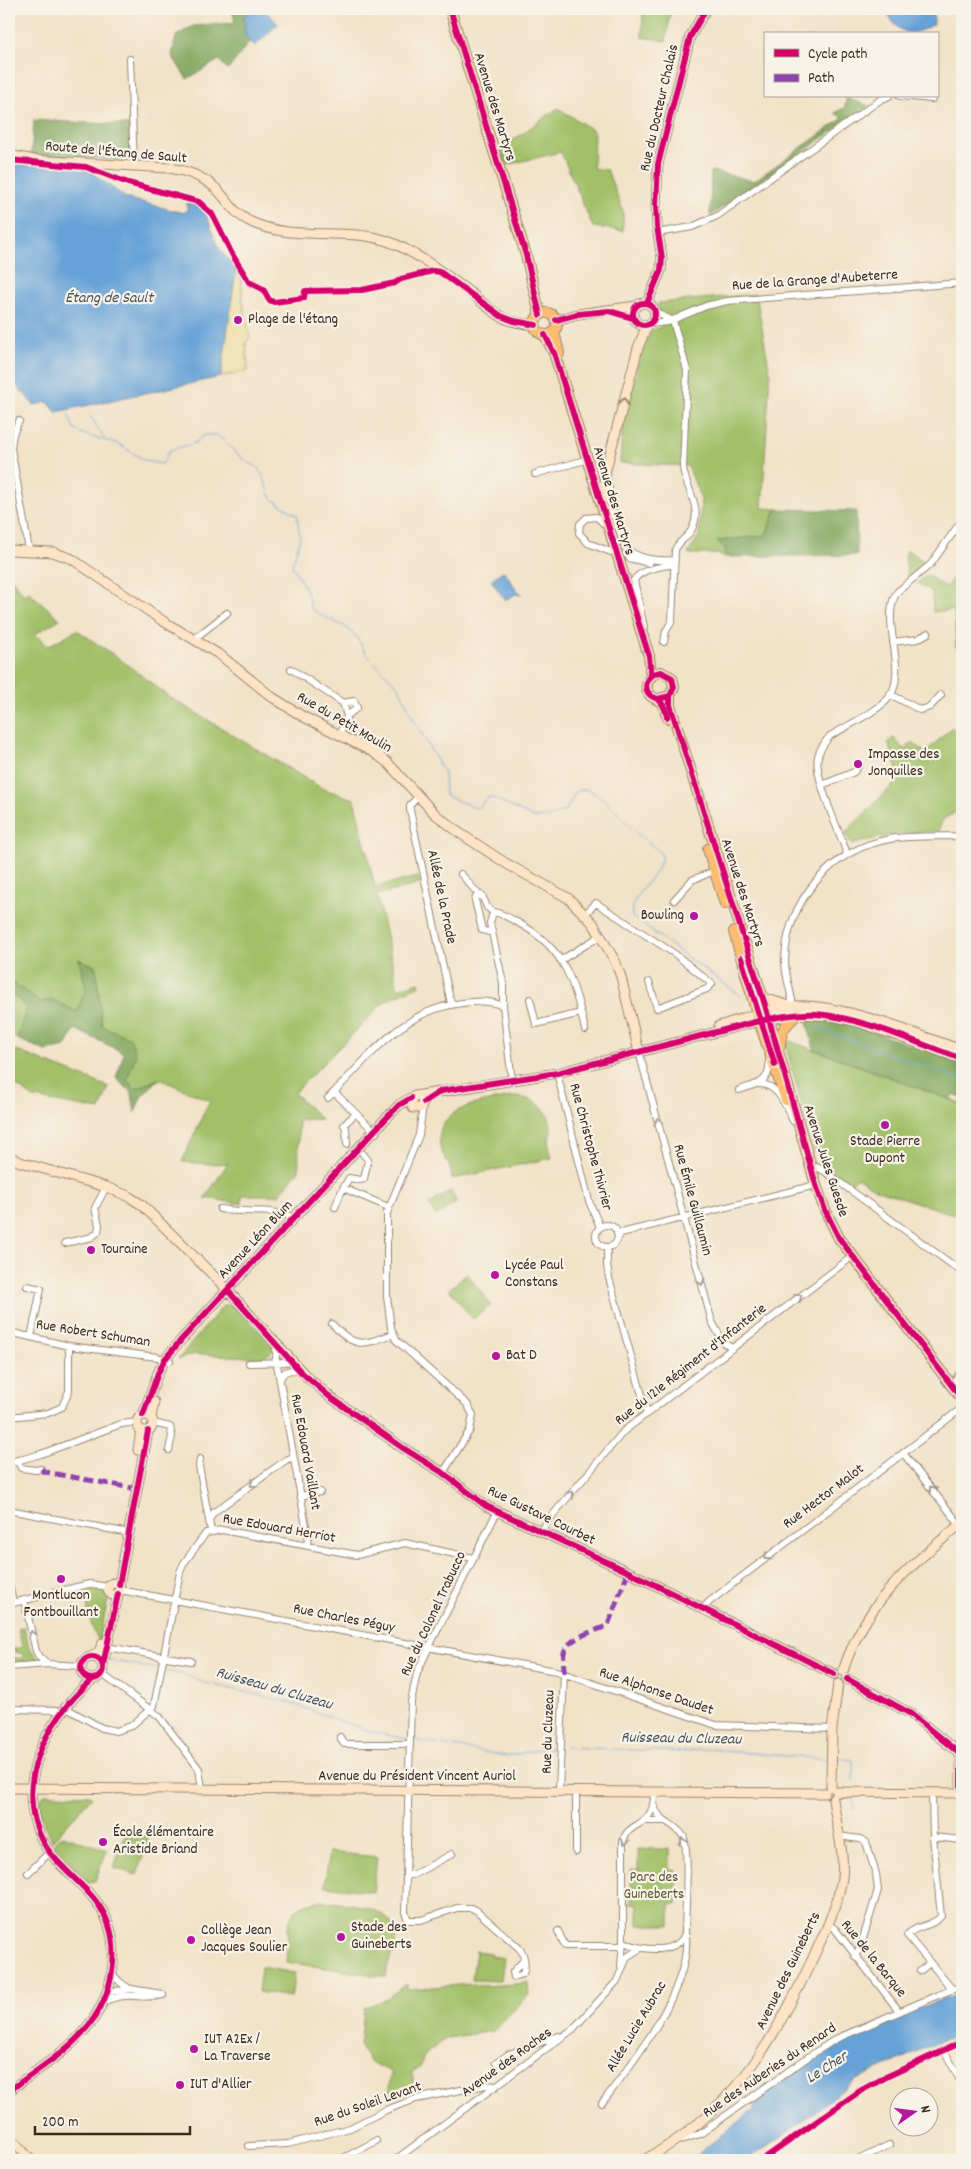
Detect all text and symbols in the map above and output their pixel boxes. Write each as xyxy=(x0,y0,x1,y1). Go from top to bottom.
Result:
legend xyxy=(764,32,938,98)
street label: Rue du Docteur Chalais xyxy=(635,42,685,174)
text: Cycle path xyxy=(808,44,868,66)
street label: Avenue des Martyrs xyxy=(467,50,521,164)
text: Path xyxy=(808,68,834,90)
street label: Route de l'Étang de Sault xyxy=(44,136,188,170)
street label: Rue de la Grange d'Aubeterre xyxy=(731,264,899,298)
water label: Étang de Sault xyxy=(65,287,155,310)
place label: Plage de l'étang xyxy=(248,309,338,331)
marker: Plage de l'étang xyxy=(232,314,244,326)
one-way arrow xyxy=(618,396,629,405)
street label: Avenue des Martyrs xyxy=(586,444,640,558)
street label: Rue du Petit Moulin xyxy=(292,687,396,759)
place label: Impasse des Jonquilles xyxy=(868,744,940,783)
marker: Impasse des Jonquilles xyxy=(852,758,864,770)
street label: Avenue des Martyrs xyxy=(714,836,770,950)
street label: Allée de la Prade xyxy=(420,848,462,947)
place label: Bowling xyxy=(641,905,684,927)
marker: Bowling xyxy=(688,910,700,922)
street label: Rue Christophe Thivrier xyxy=(562,1081,618,1214)
street label: Avenue Jules Guesde xyxy=(796,1102,854,1220)
one-way arrow xyxy=(653,1117,663,1125)
marker: Stade Pierre Dupont xyxy=(879,1119,891,1131)
place label: Stade Pierre Dupont xyxy=(850,1131,920,1170)
street label: Rue Émile Guillaumin xyxy=(667,1142,717,1258)
street label: Avenue Léon Blum xyxy=(213,1195,299,1285)
place label: Touraine xyxy=(101,1239,148,1261)
marker: Touraine xyxy=(85,1244,97,1256)
place label: Lycée Paul Constans xyxy=(505,1255,564,1294)
marker: Lycée Paul Constans xyxy=(489,1269,501,1281)
one-way arrow xyxy=(695,1278,706,1287)
one-way arrow xyxy=(793,1294,803,1303)
street label: Rue du 121e Régiment d'Infanterie xyxy=(610,1298,772,1431)
street label: Rue Robert Schuman xyxy=(34,1314,152,1354)
place label: Bat D xyxy=(506,1345,537,1367)
marker: Bat D xyxy=(490,1350,502,1362)
street label: Rue Edouard Vaillant xyxy=(284,1392,326,1512)
street label: Rue Hector Malot xyxy=(779,1459,870,1535)
one-way arrow xyxy=(249,1478,259,1487)
street label: Rue Gustave Courbet xyxy=(483,1480,599,1552)
one-way arrow xyxy=(929,1486,937,1495)
one-way arrow xyxy=(565,1491,573,1500)
street label: Rue Edouard Herriot xyxy=(221,1508,338,1550)
street label: Rue du Colonel Trabucco xyxy=(395,1547,473,1680)
one-way arrow xyxy=(764,1552,773,1560)
marker: Montlucon Fontbouillant xyxy=(55,1573,67,1585)
place label: Montlucon Fontbouillant xyxy=(24,1585,99,1624)
street label: Rue Charles Péguy xyxy=(291,1598,398,1640)
one-way arrow xyxy=(27,1630,38,1639)
water label: Ruisseau du Cluzeau xyxy=(213,1661,336,1717)
street label: Rue Alphonse Daudet xyxy=(596,1662,717,1722)
street label: Rue du Cluzeau xyxy=(537,1690,561,1774)
water label: Ruisseau du Cluzeau xyxy=(621,1726,742,1752)
street label: Avenue du Président Vincent Auriol xyxy=(318,1766,516,1788)
place label: École élémentaire Aristide Briand xyxy=(113,1822,214,1861)
marker: École élémentaire Aristide Briand xyxy=(97,1836,109,1848)
one-way arrow xyxy=(620,1837,631,1846)
one-way arrow xyxy=(679,1837,689,1846)
park label: Parc des Guineberts xyxy=(624,1867,684,1906)
street label: Avenue des Guineberts xyxy=(751,1908,827,2034)
street label: Rue de la Barque xyxy=(835,1915,911,2003)
place label: Stade des Guineberts xyxy=(351,1917,412,1956)
place label: Collège Jean Jacques Soulier xyxy=(201,1920,288,1959)
marker: Stade des Guineberts xyxy=(335,1931,347,1943)
marker: Collège Jean Jacques Soulier xyxy=(185,1934,197,1946)
street label: Allée Lucie Aubrac xyxy=(601,1977,673,2077)
street label: Rue des Auberies du Renard xyxy=(699,2018,841,2124)
street label: Avenue des Roches xyxy=(457,2022,557,2104)
place label: IUT A2Ex / La Traverse xyxy=(204,2029,271,2068)
marker: IUT A2Ex / La Traverse xyxy=(188,2043,200,2055)
water label: Le Cher xyxy=(802,2045,854,2090)
place label: IUT d'Allier xyxy=(190,2074,252,2096)
street label: Rue du Soleil Levant xyxy=(311,2076,425,2134)
marker: IUT d'Allier xyxy=(174,2079,186,2091)
north arrow xyxy=(888,2086,938,2136)
scale bar xyxy=(35,2104,190,2136)
text: N xyxy=(914,2104,935,2115)
text: 200 m xyxy=(42,2112,79,2134)

